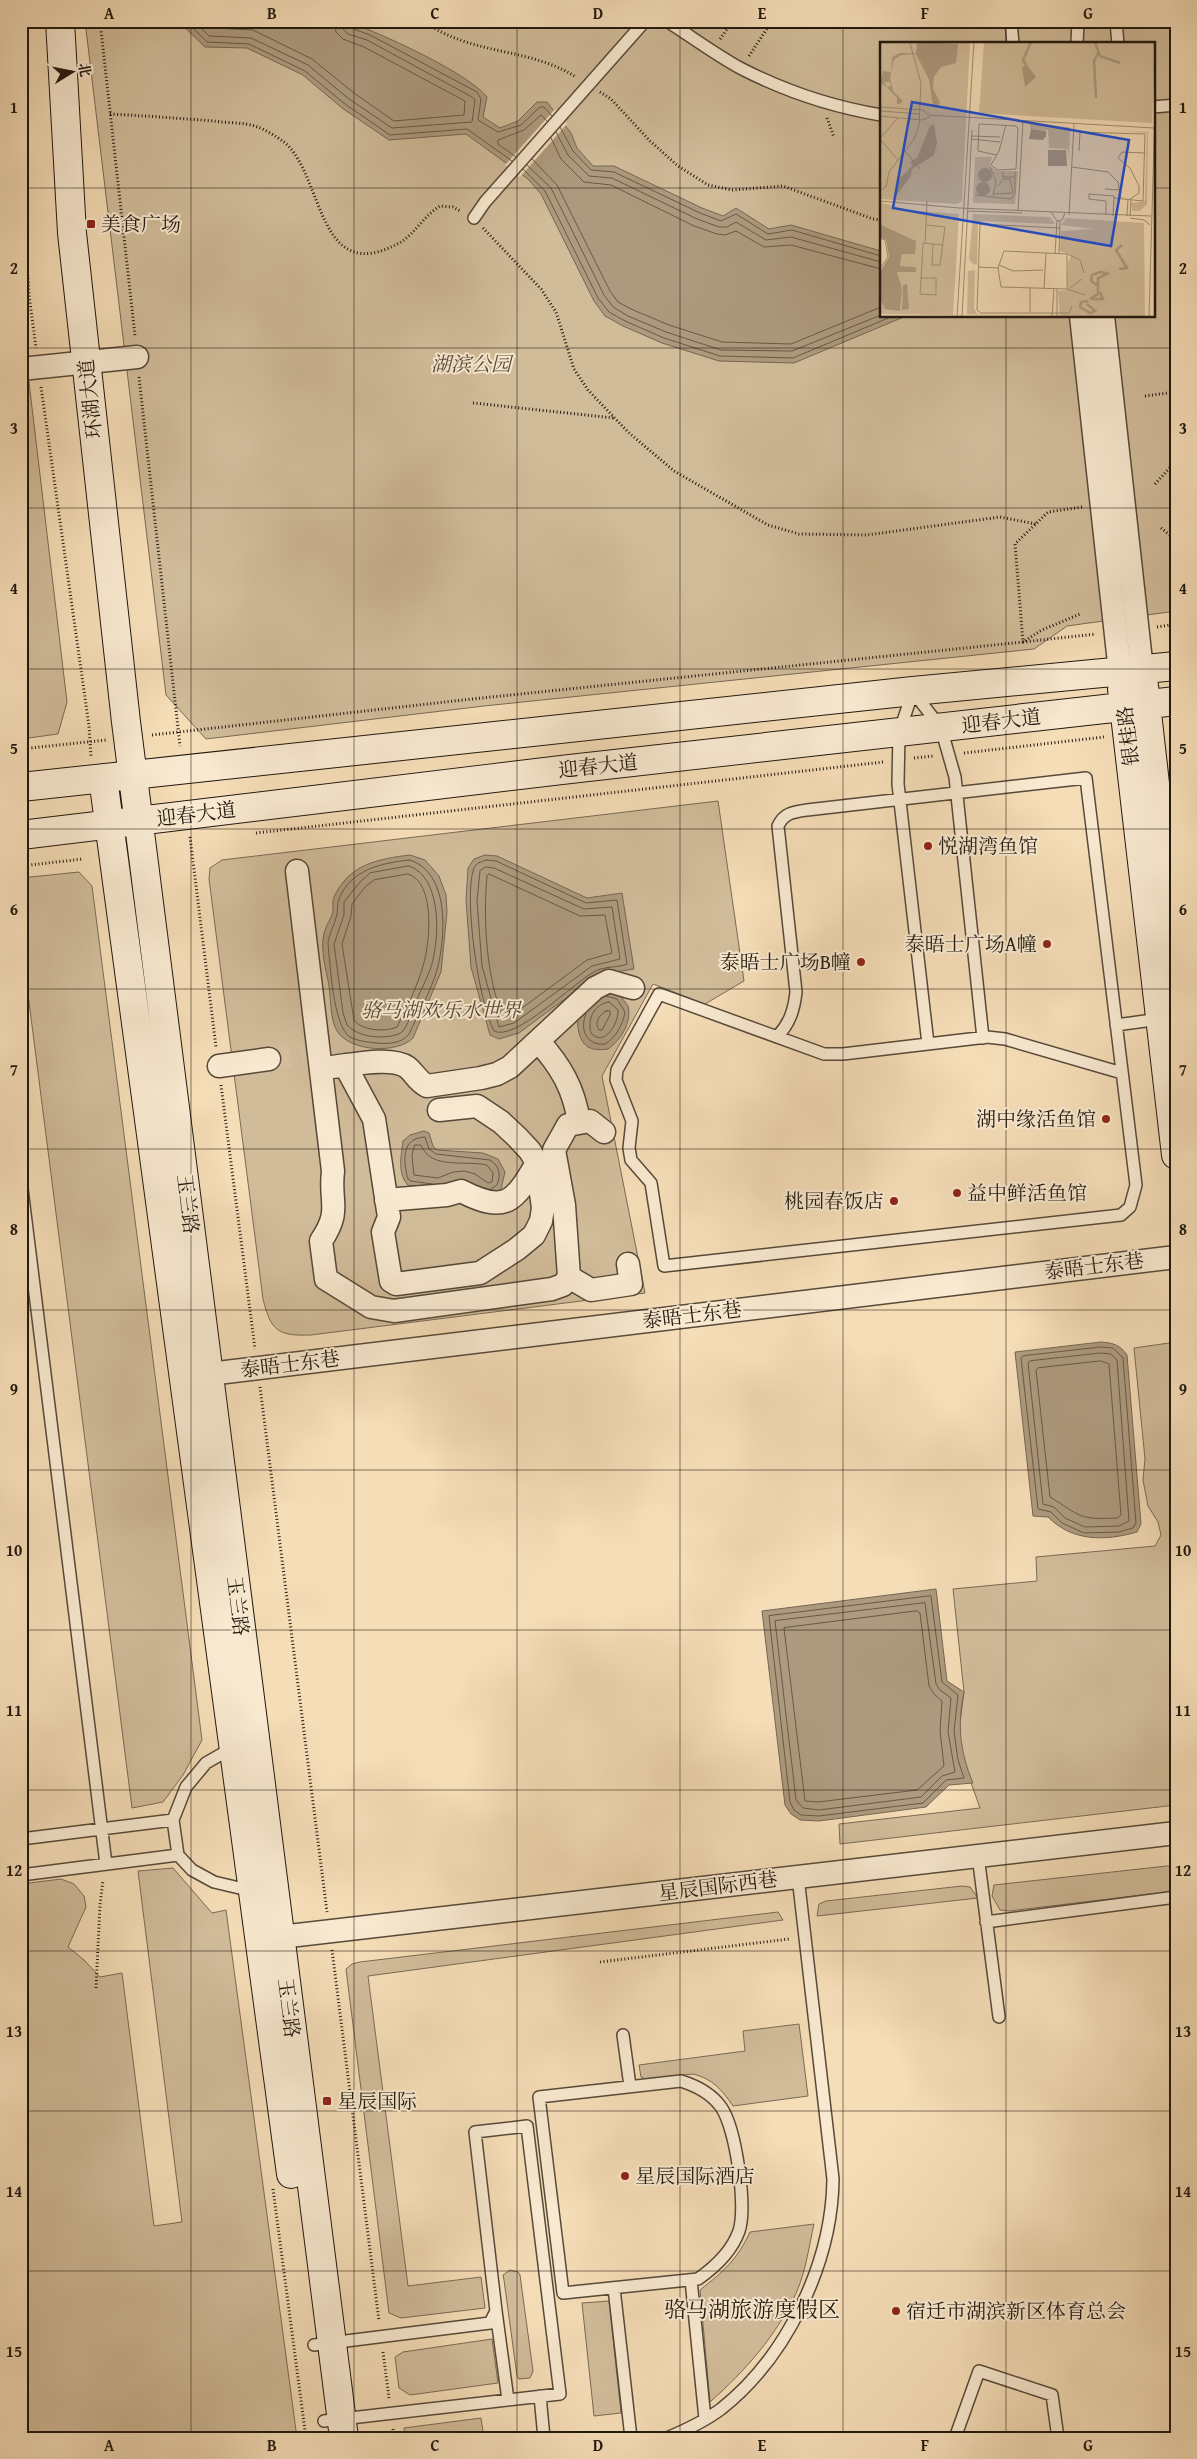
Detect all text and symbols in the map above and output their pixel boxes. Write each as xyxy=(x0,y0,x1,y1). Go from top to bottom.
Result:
text: A xyxy=(104,1,115,25)
text: B xyxy=(267,1,277,25)
text: C xyxy=(430,1,440,25)
text: D xyxy=(593,1,603,25)
text: E xyxy=(758,1,767,25)
text: F xyxy=(921,1,929,25)
text: G xyxy=(1083,1,1093,25)
inset map xyxy=(880,42,1154,318)
north arrow xyxy=(48,48,98,98)
text: 北 xyxy=(74,61,96,78)
text: 1 xyxy=(10,95,18,119)
text: 1 xyxy=(1179,95,1187,119)
place label: 美食广场 xyxy=(101,209,181,238)
marker: 美食广场 xyxy=(85,218,97,230)
text: 2 xyxy=(10,256,18,280)
text: 2 xyxy=(1179,256,1187,280)
park label: 湖滨公园 xyxy=(431,349,514,378)
street label: 环湖大道 xyxy=(71,358,108,440)
text: 3 xyxy=(10,416,18,440)
text: 3 xyxy=(1179,416,1187,440)
text: 4 xyxy=(10,576,18,600)
text: 4 xyxy=(1179,576,1187,600)
street label: 迎春大道 xyxy=(959,701,1042,740)
street label: 银桂路 xyxy=(1109,705,1146,768)
text: 5 xyxy=(10,736,18,760)
text: 5 xyxy=(1179,736,1187,760)
street label: 迎春大道 xyxy=(557,747,639,784)
street label: 迎春大道 xyxy=(154,794,237,833)
place label: 悦湖湾鱼馆 xyxy=(938,831,1038,860)
marker: 悦湖湾鱼馆 xyxy=(922,840,934,852)
text: 6 xyxy=(10,897,18,921)
text: 6 xyxy=(1179,897,1187,921)
place label: 泰晤士广场A幢 xyxy=(905,929,1037,958)
marker: 泰晤士广场A幢 xyxy=(1041,938,1053,950)
place label: 泰晤士广场B幢 xyxy=(720,947,851,976)
marker: 泰晤士广场B幢 xyxy=(855,956,867,968)
park label: 骆马湖欢乐水世界 xyxy=(361,995,523,1024)
text: 7 xyxy=(10,1057,18,1081)
text: 7 xyxy=(1179,1057,1187,1081)
place label: 湖中缘活鱼馆 xyxy=(976,1104,1096,1133)
marker: 湖中缘活鱼馆 xyxy=(1100,1113,1112,1125)
street label: 玉兰路 xyxy=(170,1172,207,1235)
place label: 益中鲜活鱼馆 xyxy=(967,1178,1087,1207)
place label: 桃园春饭店 xyxy=(784,1186,884,1215)
marker: 益中鲜活鱼馆 xyxy=(951,1187,963,1199)
marker: 桃园春饭店 xyxy=(888,1195,900,1207)
text: 8 xyxy=(10,1217,18,1241)
text: 8 xyxy=(1179,1217,1187,1241)
street label: 泰晤士东巷 xyxy=(1043,1245,1145,1286)
street label: 泰晤士东巷 xyxy=(641,1294,743,1335)
street label: 泰晤士东巷 xyxy=(239,1343,341,1384)
text: 9 xyxy=(10,1377,18,1401)
text: 9 xyxy=(1179,1377,1187,1401)
text: 10 xyxy=(6,1538,22,1562)
text: 10 xyxy=(1175,1538,1191,1562)
street label: 玉兰路 xyxy=(220,1574,257,1637)
text: 11 xyxy=(6,1698,22,1722)
text: 11 xyxy=(1175,1698,1191,1722)
text: 12 xyxy=(6,1858,22,1882)
text: 12 xyxy=(1175,1858,1191,1882)
street label: 星辰国际西巷 xyxy=(657,1864,779,1907)
street label: 玉兰路 xyxy=(271,1976,308,2039)
text: 13 xyxy=(6,2019,22,2043)
text: 13 xyxy=(1175,2019,1191,2043)
place label: 星辰国际 xyxy=(337,2086,417,2115)
marker: 星辰国际 xyxy=(321,2095,333,2107)
place label: 星辰国际酒店 xyxy=(635,2161,755,2190)
marker: 星辰国际酒店 xyxy=(619,2170,631,2182)
text: 14 xyxy=(6,2179,22,2203)
text: 14 xyxy=(1175,2179,1191,2203)
district label: 骆马湖旅游度假区 xyxy=(664,2293,840,2325)
place label: 宿迁市湖滨新区体育总会 xyxy=(906,2296,1126,2325)
marker: 宿迁市湖滨新区体育总会 xyxy=(890,2305,902,2317)
text: 15 xyxy=(6,2339,22,2363)
text: 15 xyxy=(1175,2339,1191,2363)
text: A xyxy=(104,2433,115,2457)
text: B xyxy=(267,2433,277,2457)
text: C xyxy=(430,2433,440,2457)
text: D xyxy=(593,2433,603,2457)
text: E xyxy=(758,2433,767,2457)
text: F xyxy=(921,2433,929,2457)
text: G xyxy=(1083,2433,1093,2457)

